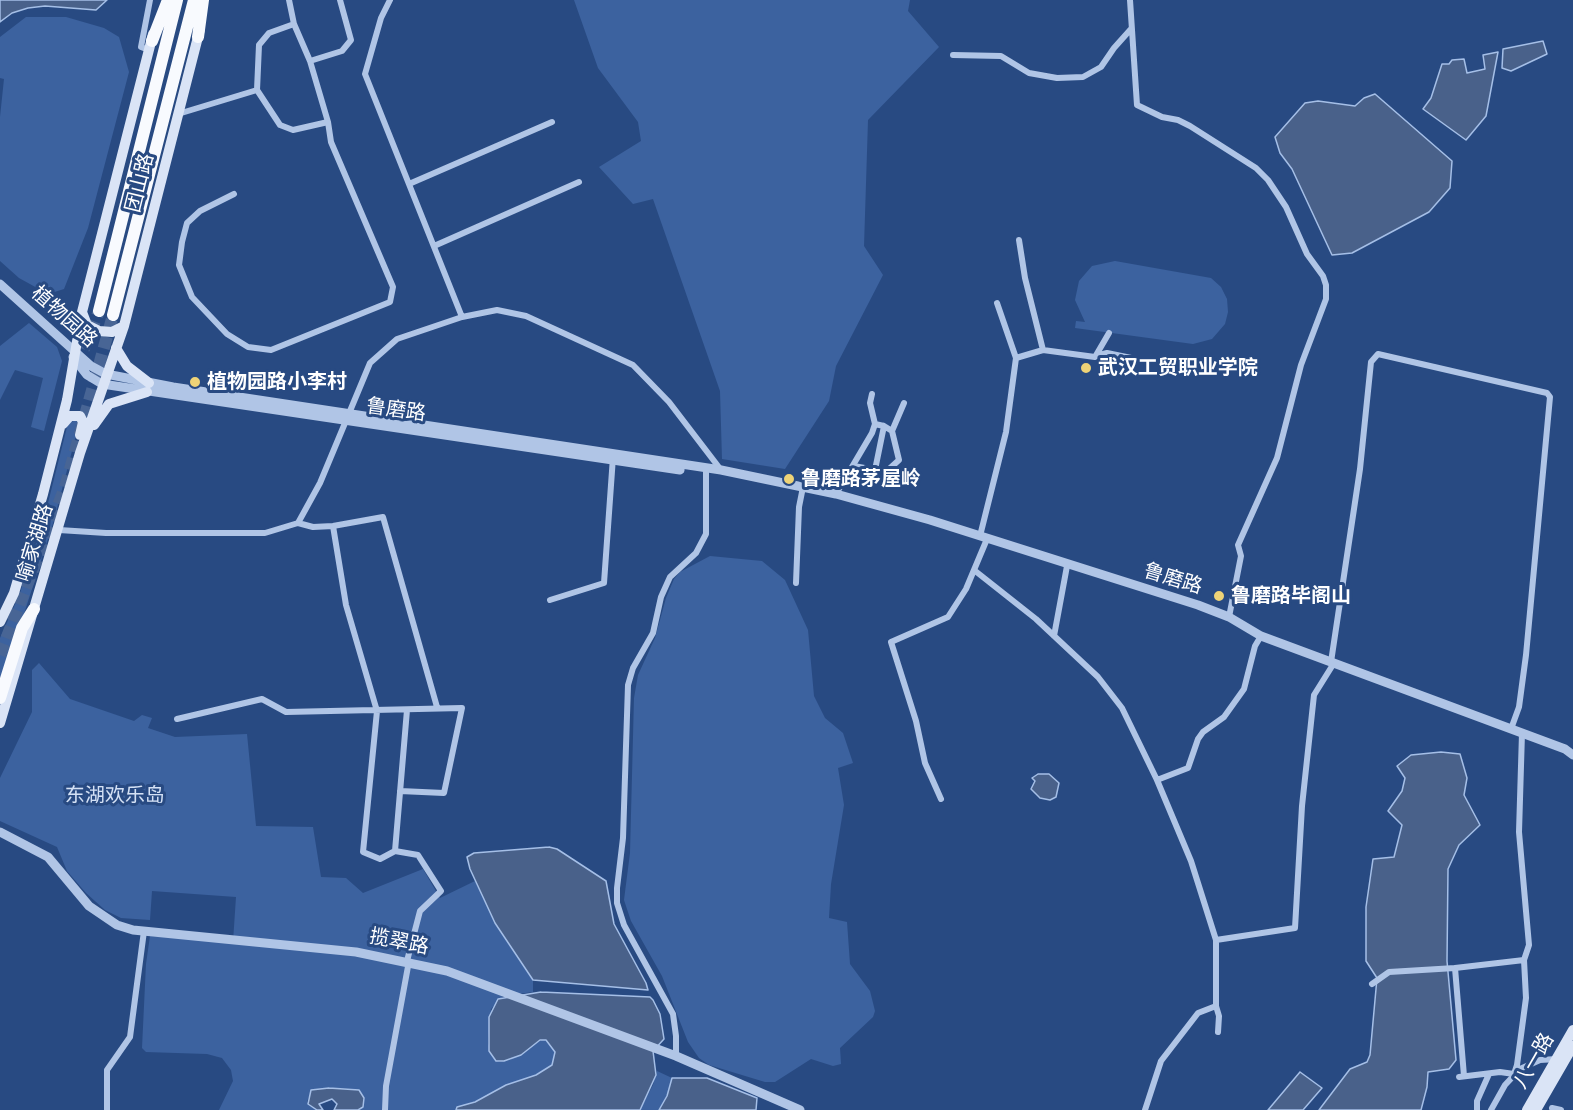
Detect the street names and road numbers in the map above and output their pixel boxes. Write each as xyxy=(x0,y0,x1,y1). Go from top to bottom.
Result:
street label: 团山路 xyxy=(121,151,159,215)
street label: 植物园路 xyxy=(26,281,102,353)
street label: 鲁磨路 xyxy=(365,394,427,426)
street label: 喻家湖路 xyxy=(12,501,58,585)
street label: 鲁磨路 xyxy=(1141,559,1205,599)
street label: 揽翠路 xyxy=(367,924,431,960)
street label: 八一路 xyxy=(1509,1029,1559,1093)

